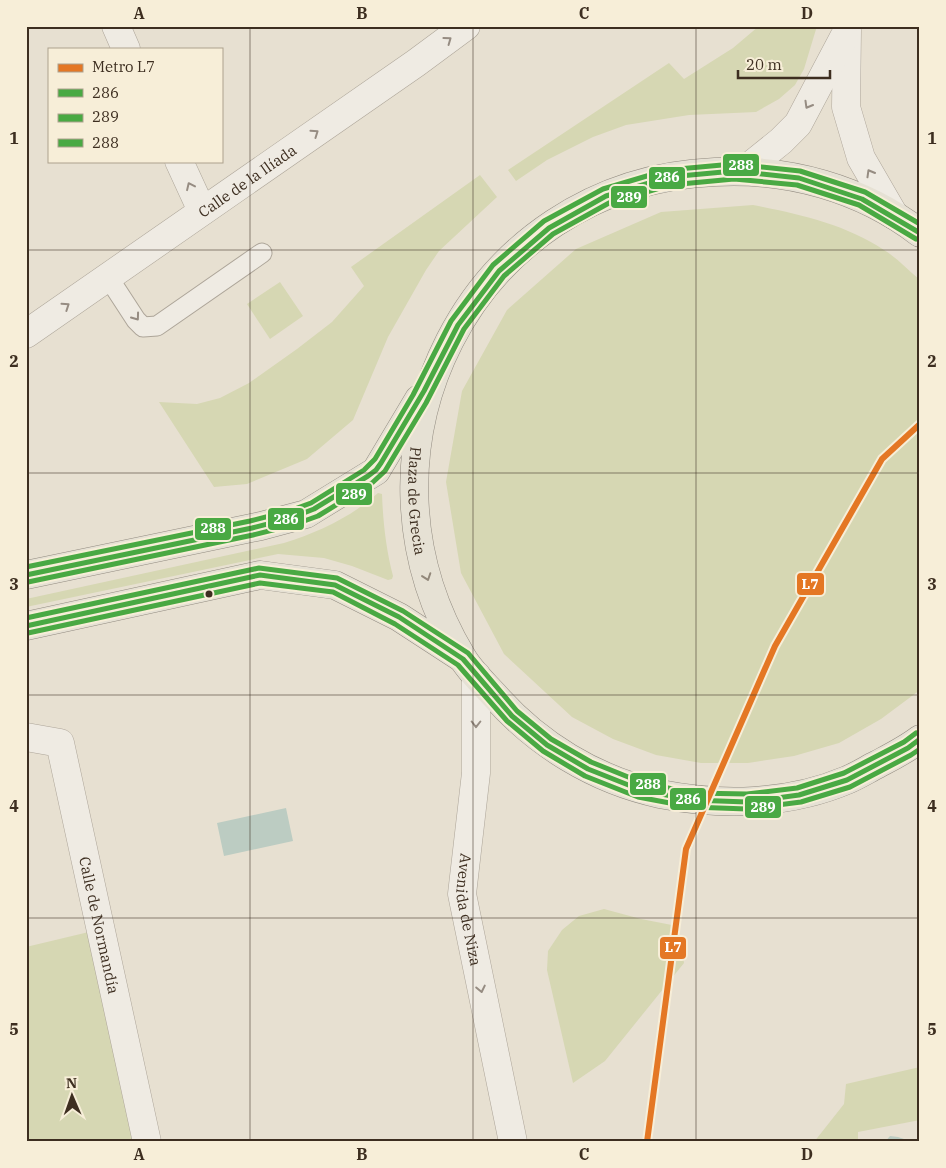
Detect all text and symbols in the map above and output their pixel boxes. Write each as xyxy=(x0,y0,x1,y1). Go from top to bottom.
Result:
text: A xyxy=(133,3,145,23)
text: B xyxy=(356,3,368,23)
text: C xyxy=(579,3,589,23)
text: D xyxy=(801,3,813,23)
one-way arrow xyxy=(442,37,452,46)
legend xyxy=(48,48,222,162)
scale bar xyxy=(738,48,831,80)
text: 20 m xyxy=(746,55,782,74)
text: Metro L7 xyxy=(92,57,155,76)
text: 286 xyxy=(92,83,119,102)
one-way arrow xyxy=(805,99,815,108)
text: 289 xyxy=(92,107,119,126)
text: 1 xyxy=(9,128,19,148)
text: 1 xyxy=(927,128,937,148)
one-way arrow xyxy=(309,130,318,139)
text: 288 xyxy=(92,133,119,152)
street label: Calle de la Ilíada xyxy=(194,140,300,221)
line badge: 288 xyxy=(722,153,760,177)
text: 288 xyxy=(728,156,754,174)
line badge: 286 xyxy=(648,166,686,190)
text: 286 xyxy=(654,168,680,186)
one-way arrow xyxy=(866,170,876,179)
one-way arrow xyxy=(186,182,197,191)
line badge: 289 xyxy=(610,185,648,209)
text: 289 xyxy=(616,188,642,206)
one-way arrow xyxy=(61,303,70,312)
one-way arrow xyxy=(130,311,138,320)
text: 2 xyxy=(9,351,19,371)
text: 2 xyxy=(927,351,937,371)
street label: Plaza de Grecia xyxy=(405,446,431,556)
line badge: 289 xyxy=(335,482,373,506)
text: 289 xyxy=(341,485,367,503)
line badge: 286 xyxy=(267,507,305,531)
text: 286 xyxy=(273,510,299,528)
line badge: 288 xyxy=(194,517,232,541)
text: 288 xyxy=(200,519,226,537)
one-way arrow xyxy=(421,572,431,581)
line badge: L7 xyxy=(796,572,825,596)
text: 3 xyxy=(9,574,19,594)
text: 3 xyxy=(927,574,937,594)
text: L7 xyxy=(801,575,819,593)
unlabelled marker xyxy=(204,589,214,599)
one-way arrow xyxy=(471,720,481,728)
line badge: 288 xyxy=(629,772,667,796)
text: 288 xyxy=(635,775,661,793)
line badge: 286 xyxy=(669,787,707,811)
text: 286 xyxy=(675,790,701,808)
line badge: 289 xyxy=(744,795,782,819)
text: 4 xyxy=(9,796,19,816)
text: 4 xyxy=(927,796,937,816)
text: 289 xyxy=(750,798,776,816)
street label: Avenida de Niza xyxy=(453,852,486,968)
street label: Calle de Normandía xyxy=(76,855,124,996)
line badge: L7 xyxy=(659,936,687,960)
text: L7 xyxy=(664,938,682,956)
one-way arrow xyxy=(476,984,486,993)
text: 5 xyxy=(9,1019,19,1039)
text: 5 xyxy=(927,1019,937,1039)
north arrow xyxy=(48,1070,98,1120)
text: N xyxy=(66,1074,77,1092)
text: A xyxy=(133,1144,145,1164)
text: B xyxy=(356,1144,368,1164)
text: C xyxy=(579,1144,589,1164)
text: D xyxy=(801,1144,813,1164)

